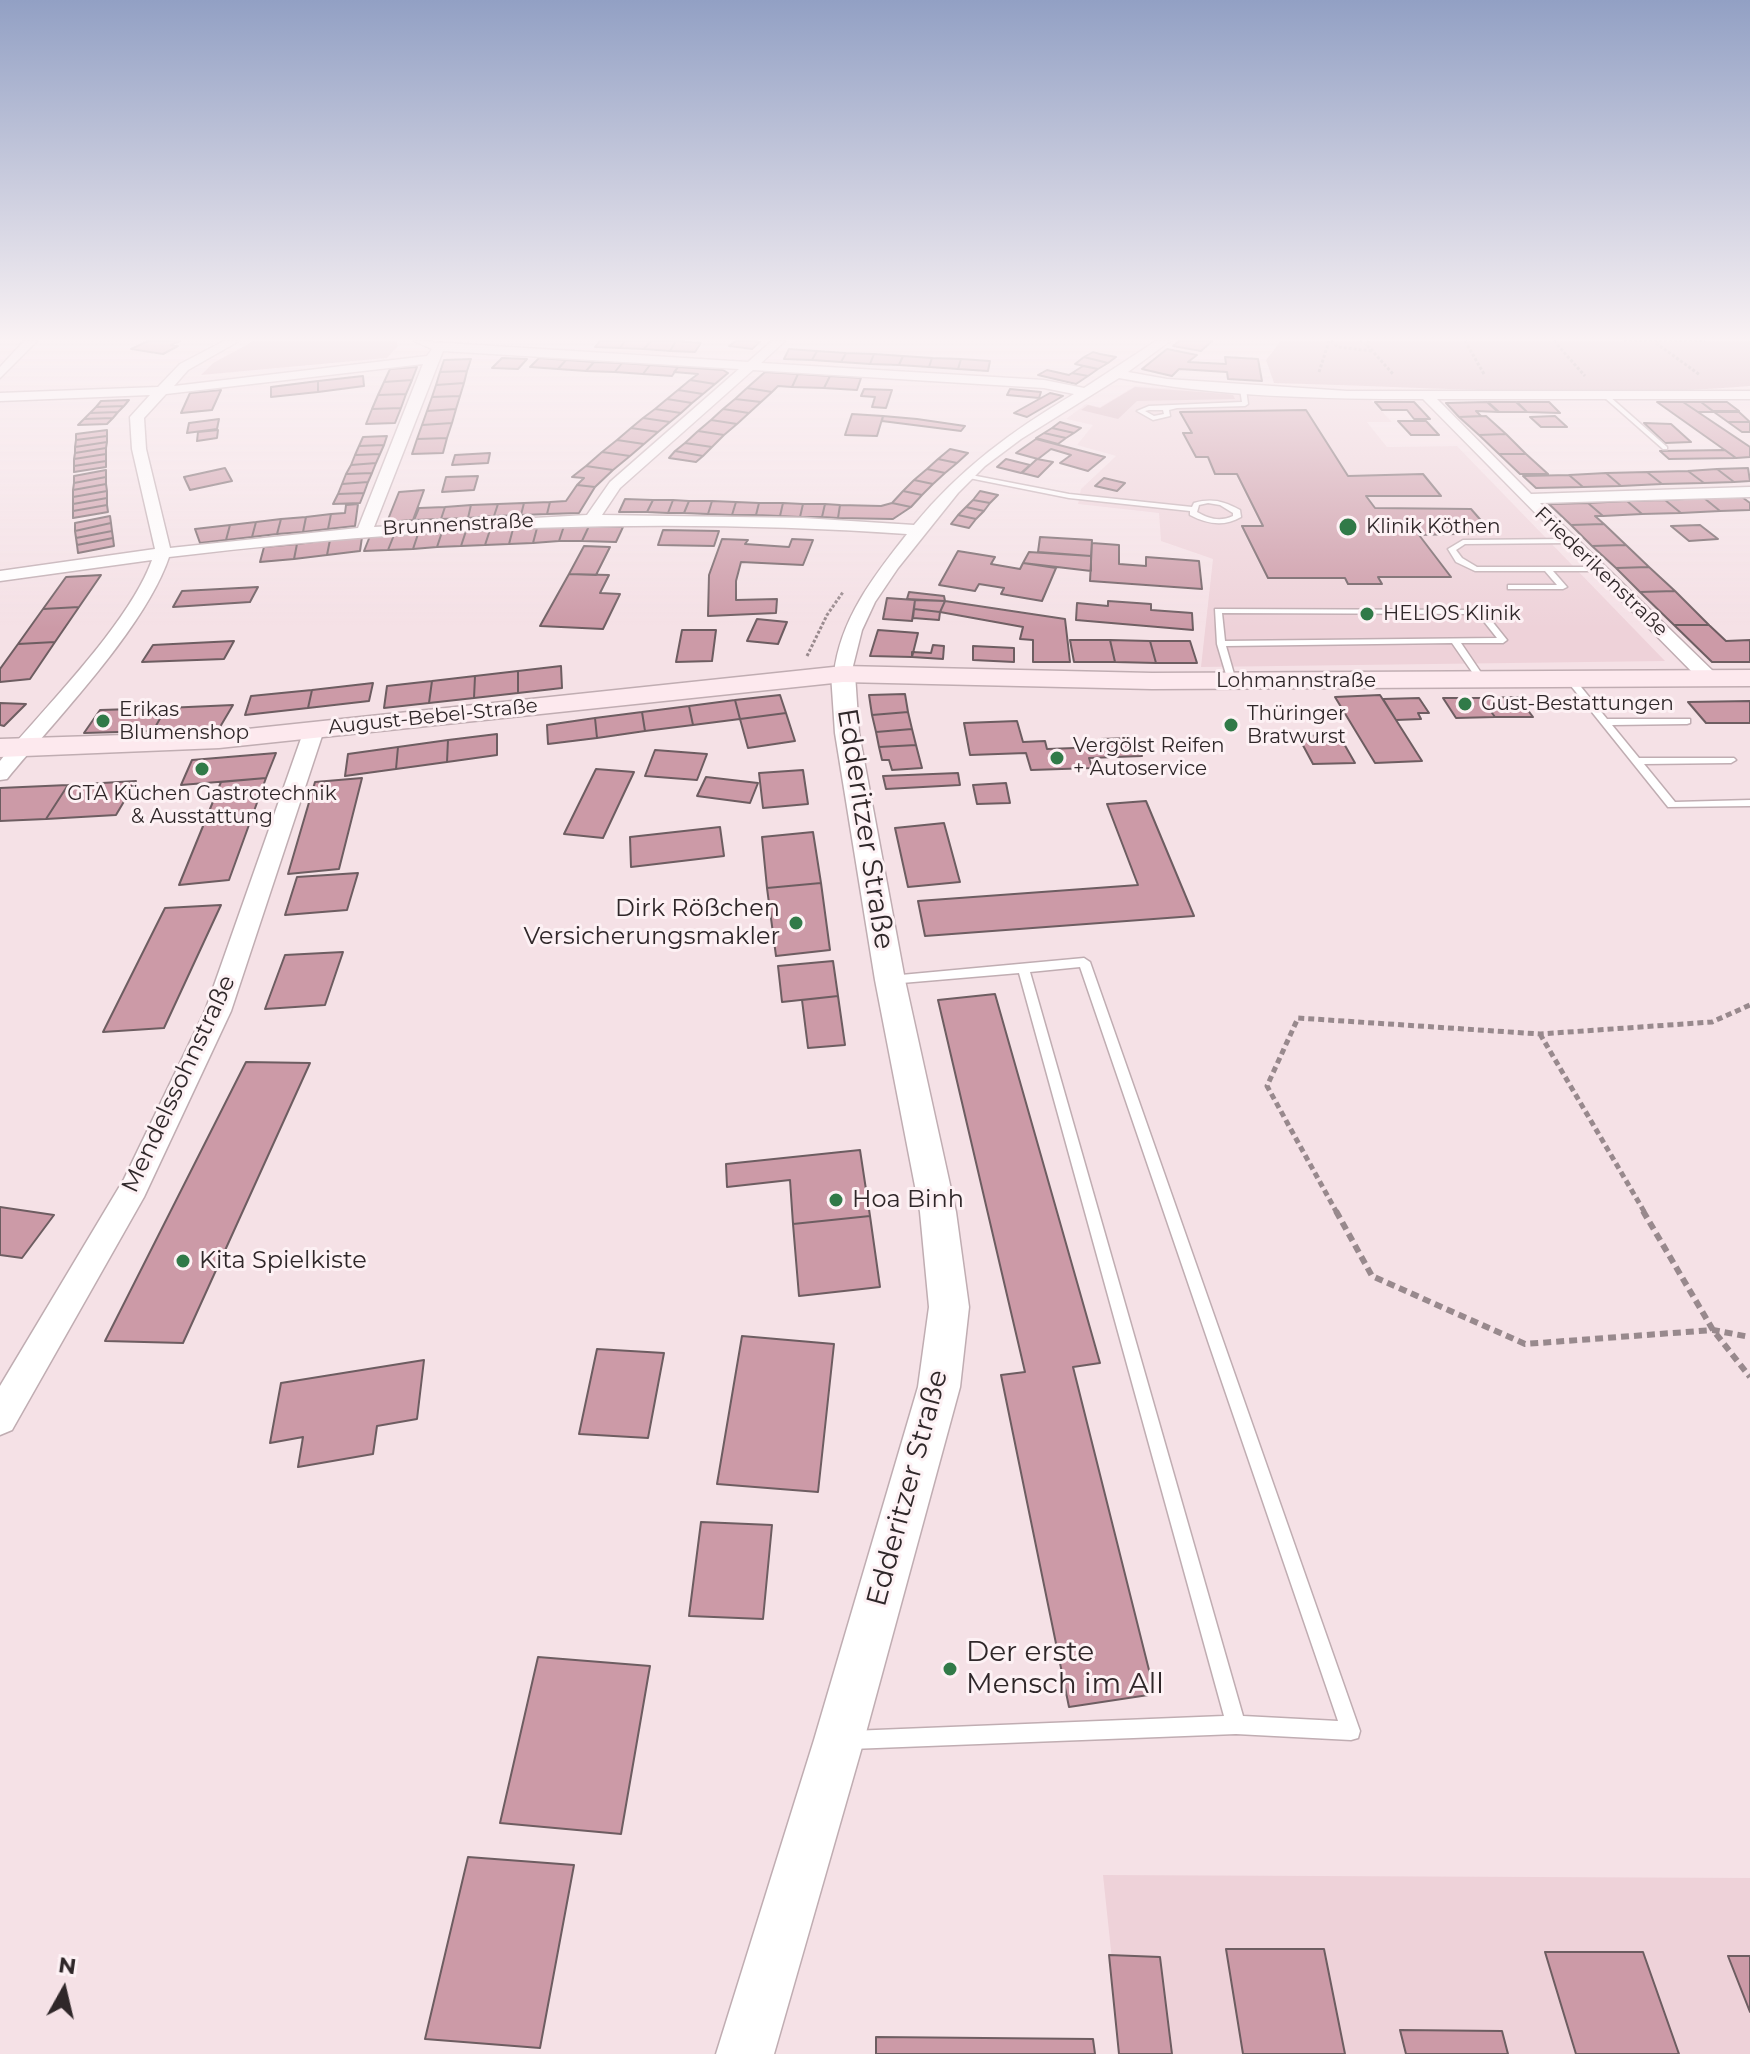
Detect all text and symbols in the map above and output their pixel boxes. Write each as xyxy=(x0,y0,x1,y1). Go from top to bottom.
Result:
street label: Friederikenstraße xyxy=(1529,502,1673,642)
street label: Brunnenstraße xyxy=(382,509,534,541)
place label: Klinik Köthen xyxy=(1366,515,1501,539)
marker: Klinik Köthen xyxy=(1337,516,1359,538)
place label: HELIOS Klinik xyxy=(1383,602,1521,626)
marker: HELIOS Klinik xyxy=(1358,605,1376,623)
street label: Lohmannstraße xyxy=(1216,669,1376,693)
place label: Gust-Bestattungen xyxy=(1481,692,1674,716)
street label: August-Bebel-Straße xyxy=(327,694,539,740)
marker: Gust-Bestattungen xyxy=(1456,695,1474,713)
place label: Erikas Blumenshop xyxy=(119,698,249,745)
place label: Thüringer Bratwurst xyxy=(1247,702,1346,749)
street label: Edderitzer Straße xyxy=(829,706,901,952)
marker: Erikas Blumenshop xyxy=(94,712,112,730)
marker: Thüringer Bratwurst xyxy=(1222,716,1240,734)
place label: Vergölst Reifen + Autoservice xyxy=(1073,734,1225,781)
marker: Vergölst Reifen + Autoservice xyxy=(1048,749,1066,767)
marker: GTA Küchen Gastrotechnik & Ausstattung xyxy=(193,760,211,778)
place label: GTA Küchen Gastrotechnik & Ausstattung xyxy=(67,782,337,829)
place label: Dirk Rößchen Versicherungsmakler xyxy=(524,895,780,951)
marker: Dirk Rößchen Versicherungsmakler xyxy=(787,914,805,932)
street label: Mendelssohnstraße xyxy=(116,971,242,1197)
place label: Hoa Binh xyxy=(852,1186,964,1214)
marker: Hoa Binh xyxy=(827,1191,845,1209)
place label: Kita Spielkiste xyxy=(199,1247,367,1275)
marker: Kita Spielkiste xyxy=(174,1252,192,1270)
street label: Edderitzer Straße xyxy=(860,1366,956,1610)
place label: Der erste Mensch im All xyxy=(966,1636,1164,1702)
marker: Der erste Mensch im All xyxy=(941,1660,959,1678)
north arrow xyxy=(24,1950,104,2030)
text: N xyxy=(57,1951,78,1980)

